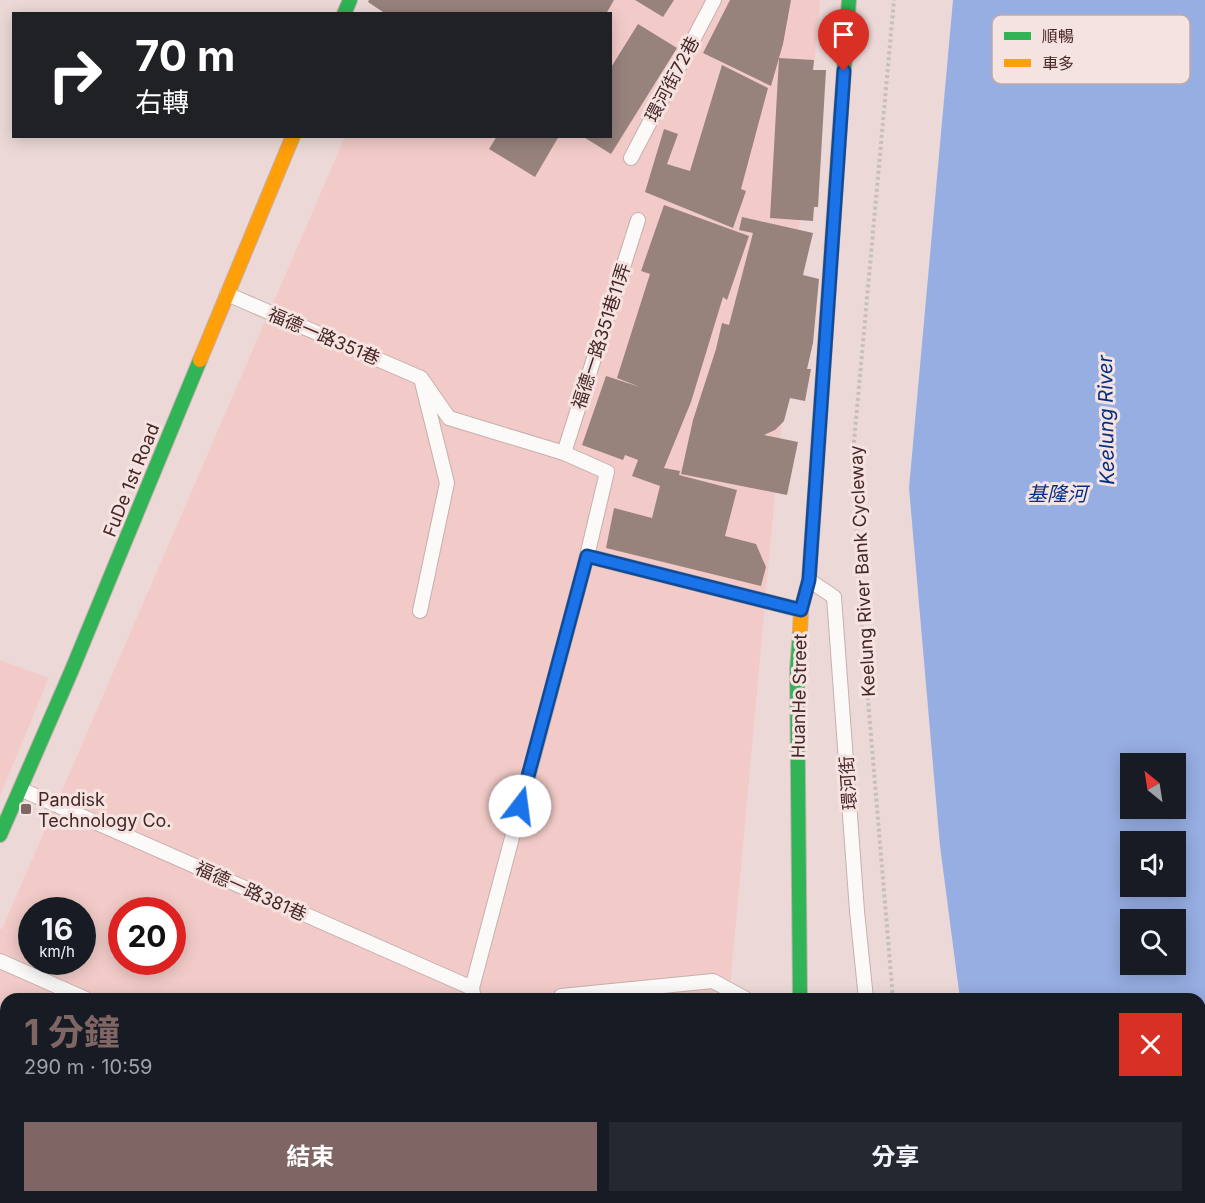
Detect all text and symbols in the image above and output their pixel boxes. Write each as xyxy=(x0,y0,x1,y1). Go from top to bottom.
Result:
pin xyxy=(818,9,869,71)
legend xyxy=(992,15,1190,84)
icon: arrive xyxy=(827,18,860,51)
text: 順暢 xyxy=(1042,26,1074,46)
text: 70 m xyxy=(135,30,235,81)
street label: 環河街72巷 xyxy=(641,33,703,125)
icon: right xyxy=(36,36,114,114)
text: 車多 xyxy=(1042,53,1074,73)
text: 右轉 xyxy=(135,86,189,119)
street label: 福德一路351巷11弄 xyxy=(568,260,634,412)
street label: 福德一路351巷 xyxy=(265,303,383,369)
water label: Keelung River xyxy=(1093,354,1119,485)
street label: FuDe 1st Road xyxy=(99,420,163,540)
street label: Keelung River Bank Cycleway xyxy=(845,445,879,697)
water label: 基隆河 xyxy=(1027,482,1091,506)
street label: HuanHe Street xyxy=(787,633,811,758)
north arrow xyxy=(1120,753,1186,819)
map controls xyxy=(1120,753,1186,975)
street label: 環河街 xyxy=(836,755,860,811)
position arrow xyxy=(488,774,552,838)
place label: Pandisk Technology Co. xyxy=(38,789,172,831)
marker: Pandisk Technology Co. xyxy=(19,802,33,816)
button: sound xyxy=(1120,831,1186,897)
street label: 福德一路381巷 xyxy=(192,857,310,925)
speed limit sign: 20 xyxy=(108,897,186,975)
button: search xyxy=(1120,909,1186,975)
text: 16 xyxy=(41,911,73,947)
text: km/h xyxy=(39,942,75,961)
text: 1 分鐘 xyxy=(24,1010,120,1054)
button: close xyxy=(1119,1013,1182,1076)
text: 290 m · 10:59 xyxy=(24,1055,152,1079)
button: 結束 xyxy=(24,1122,597,1191)
button: 分享 xyxy=(609,1122,1182,1191)

